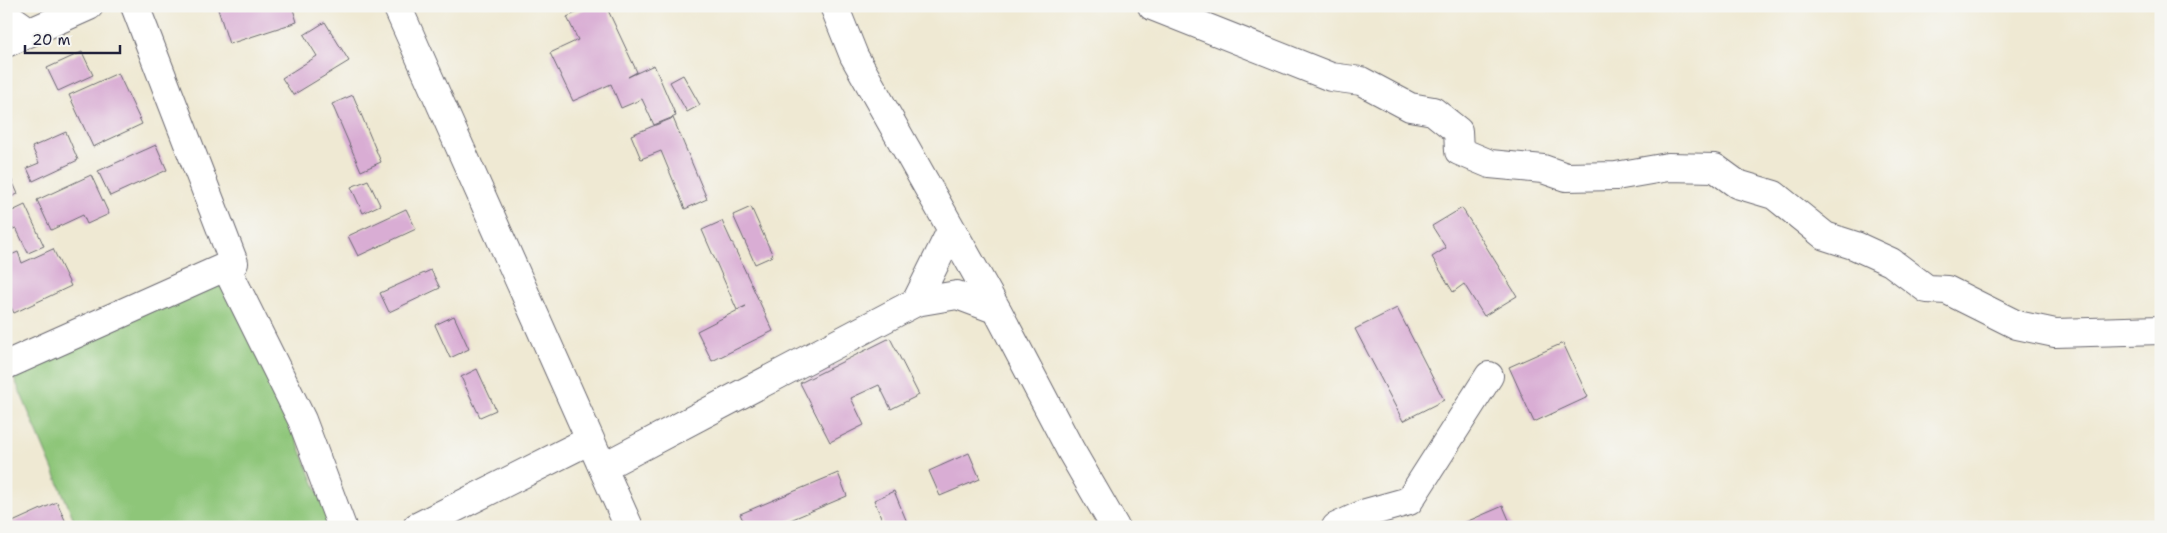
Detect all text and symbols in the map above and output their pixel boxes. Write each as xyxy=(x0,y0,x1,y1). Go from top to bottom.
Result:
scale bar xyxy=(25,22,120,54)
text: 20 m xyxy=(32,30,71,50)

